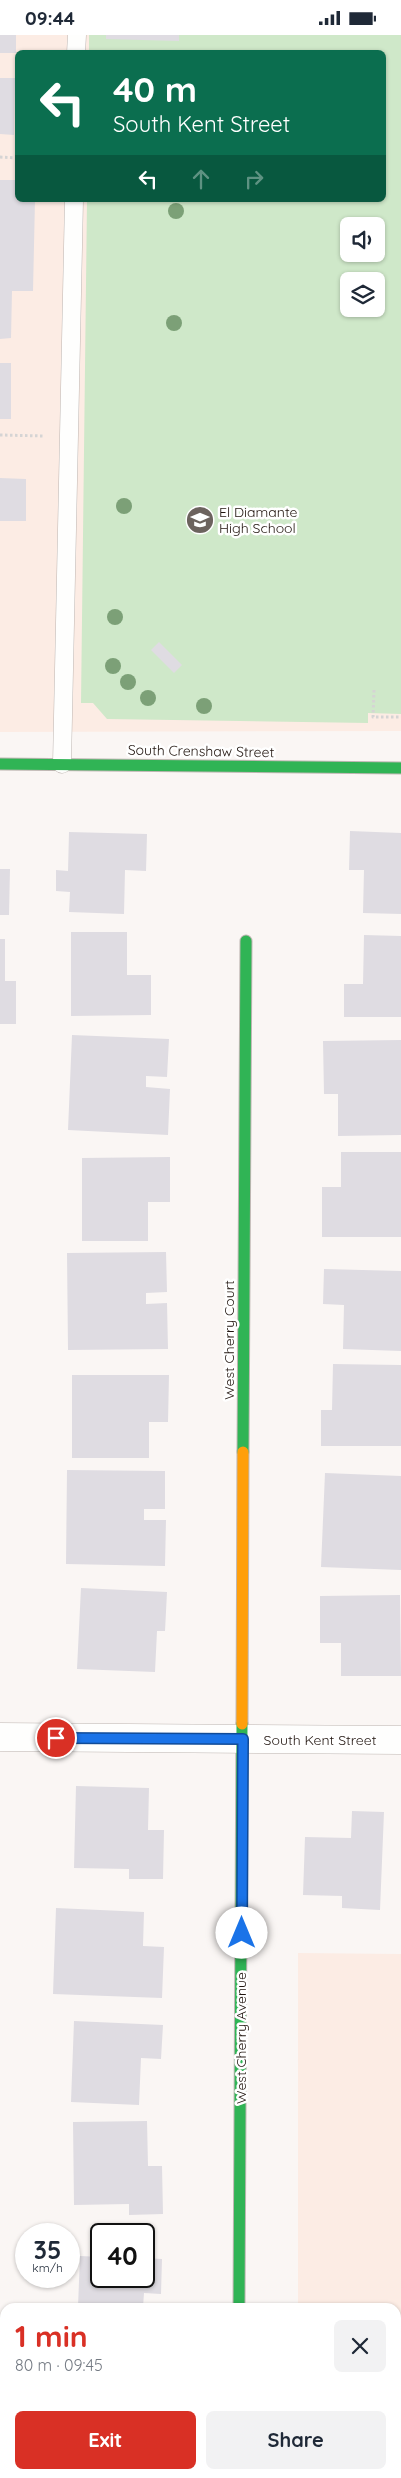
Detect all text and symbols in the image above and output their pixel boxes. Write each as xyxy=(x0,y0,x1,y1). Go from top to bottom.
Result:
text: 09:44 xyxy=(25,6,75,30)
text: 40 m xyxy=(113,67,197,111)
icon: left xyxy=(30,70,95,135)
text: South Kent Street xyxy=(113,110,290,138)
icon: left xyxy=(134,165,162,193)
icon: ahead xyxy=(187,165,215,193)
icon: right xyxy=(240,165,268,193)
map controls xyxy=(340,217,385,317)
button: sound xyxy=(340,217,385,262)
button: layers xyxy=(340,272,385,317)
place label: El Diamante High School xyxy=(219,503,298,537)
school or university icon: El Diamante High School xyxy=(185,505,215,535)
street label: South Crenshaw Street xyxy=(128,741,275,761)
street label: West Cherry Court xyxy=(220,1280,238,1400)
pin xyxy=(35,1717,77,1759)
icon: arrive xyxy=(42,1724,70,1752)
street label: South Kent Street xyxy=(264,1731,377,1749)
position arrow xyxy=(215,1906,267,1958)
street label: West Cherry Avenue xyxy=(232,1972,250,2104)
speed limit sign: 40 xyxy=(90,2223,155,2288)
text: 35 xyxy=(34,2234,61,2265)
text: km/h xyxy=(32,2260,63,2275)
text: 1 min xyxy=(15,2317,88,2355)
button: close xyxy=(334,2320,386,2372)
text: 80 m · 09:45 xyxy=(15,2355,103,2375)
button: Exit xyxy=(15,2411,196,2469)
button: Share xyxy=(206,2411,386,2469)

